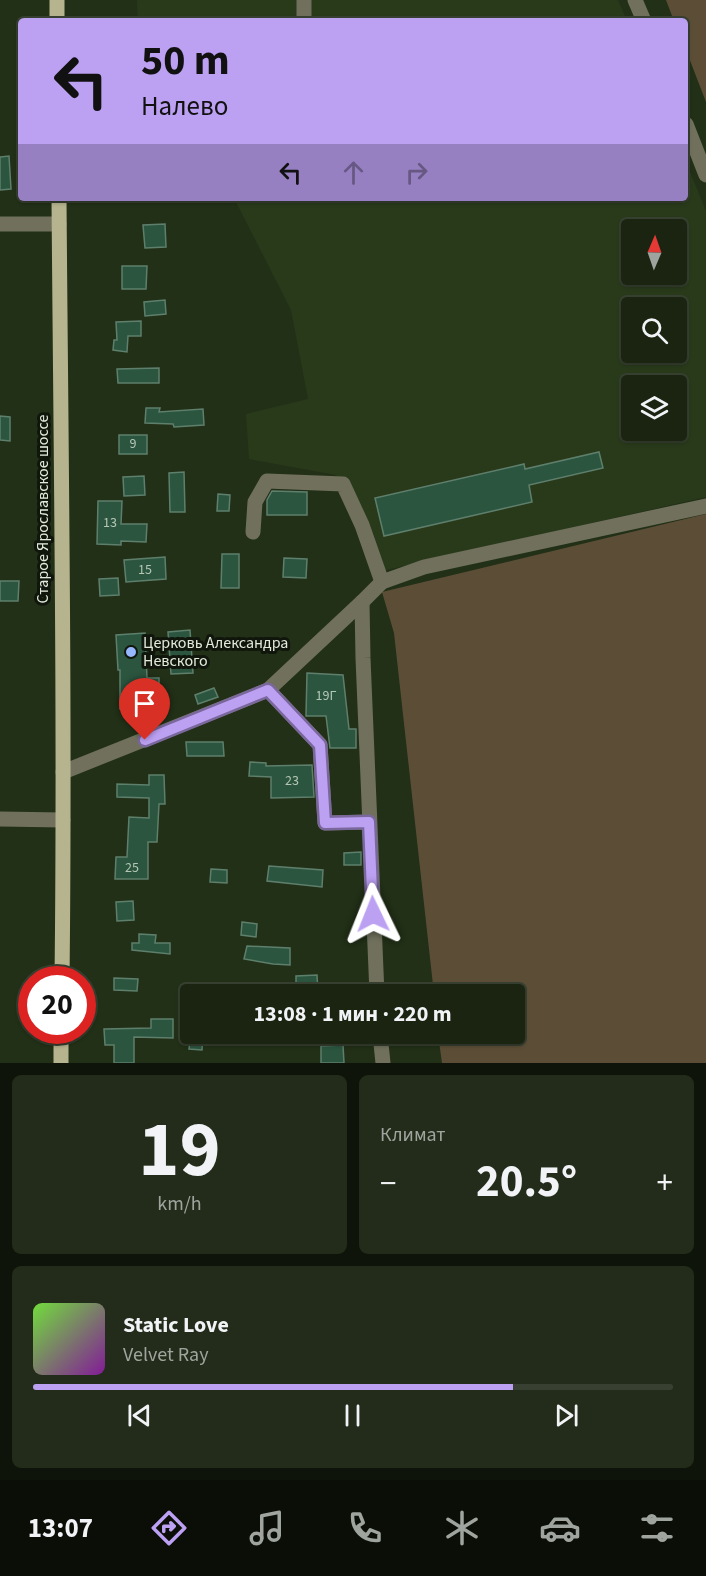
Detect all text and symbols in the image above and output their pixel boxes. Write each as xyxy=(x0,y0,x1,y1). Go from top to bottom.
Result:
text: 50 m xyxy=(141,31,230,91)
icon: left xyxy=(42,42,120,120)
text: Налево xyxy=(141,87,228,126)
icon: left xyxy=(274,156,307,189)
icon: ahead xyxy=(337,156,370,189)
icon: right xyxy=(400,156,433,189)
north arrow xyxy=(621,219,687,285)
map controls xyxy=(621,219,687,441)
button: search xyxy=(621,297,687,363)
button: layers xyxy=(621,375,687,441)
street label: Старое Ярославское шоссе xyxy=(32,415,54,603)
house number: 9 xyxy=(130,434,137,454)
house number: 13 xyxy=(103,513,117,533)
house number: 15 xyxy=(138,560,152,580)
place label: Церковь Александра Невского xyxy=(143,632,288,672)
marker: Церковь Александра Невского xyxy=(124,645,138,659)
pin xyxy=(119,678,170,740)
house number: 19Г xyxy=(316,686,336,706)
icon: arrive xyxy=(128,687,161,720)
house number: 23 xyxy=(285,771,299,791)
house number: 25 xyxy=(125,858,139,878)
position arrow xyxy=(341,882,405,946)
speed limit sign: 20 xyxy=(18,966,96,1044)
text: 13:08 · 1 мин · 220 m xyxy=(253,998,452,1030)
text: 19 xyxy=(138,1095,221,1206)
text: Климат xyxy=(380,1121,446,1149)
text: 20.5° xyxy=(476,1150,577,1214)
text: − xyxy=(380,1160,396,1207)
text: + xyxy=(657,1160,673,1207)
text: km/h xyxy=(157,1190,202,1218)
text: Static Love xyxy=(123,1309,229,1341)
text: Velvet Ray xyxy=(123,1341,209,1369)
icon: previous xyxy=(123,1399,156,1432)
icon: pause xyxy=(336,1399,369,1432)
icon: next xyxy=(550,1399,583,1432)
icon: directions xyxy=(148,1507,190,1549)
icon: music xyxy=(246,1507,288,1549)
icon: phone xyxy=(344,1507,386,1549)
icon: climate xyxy=(441,1507,483,1549)
icon: car xyxy=(539,1507,581,1549)
icon: filters xyxy=(636,1507,678,1549)
text: 13:07 xyxy=(28,1509,93,1548)

